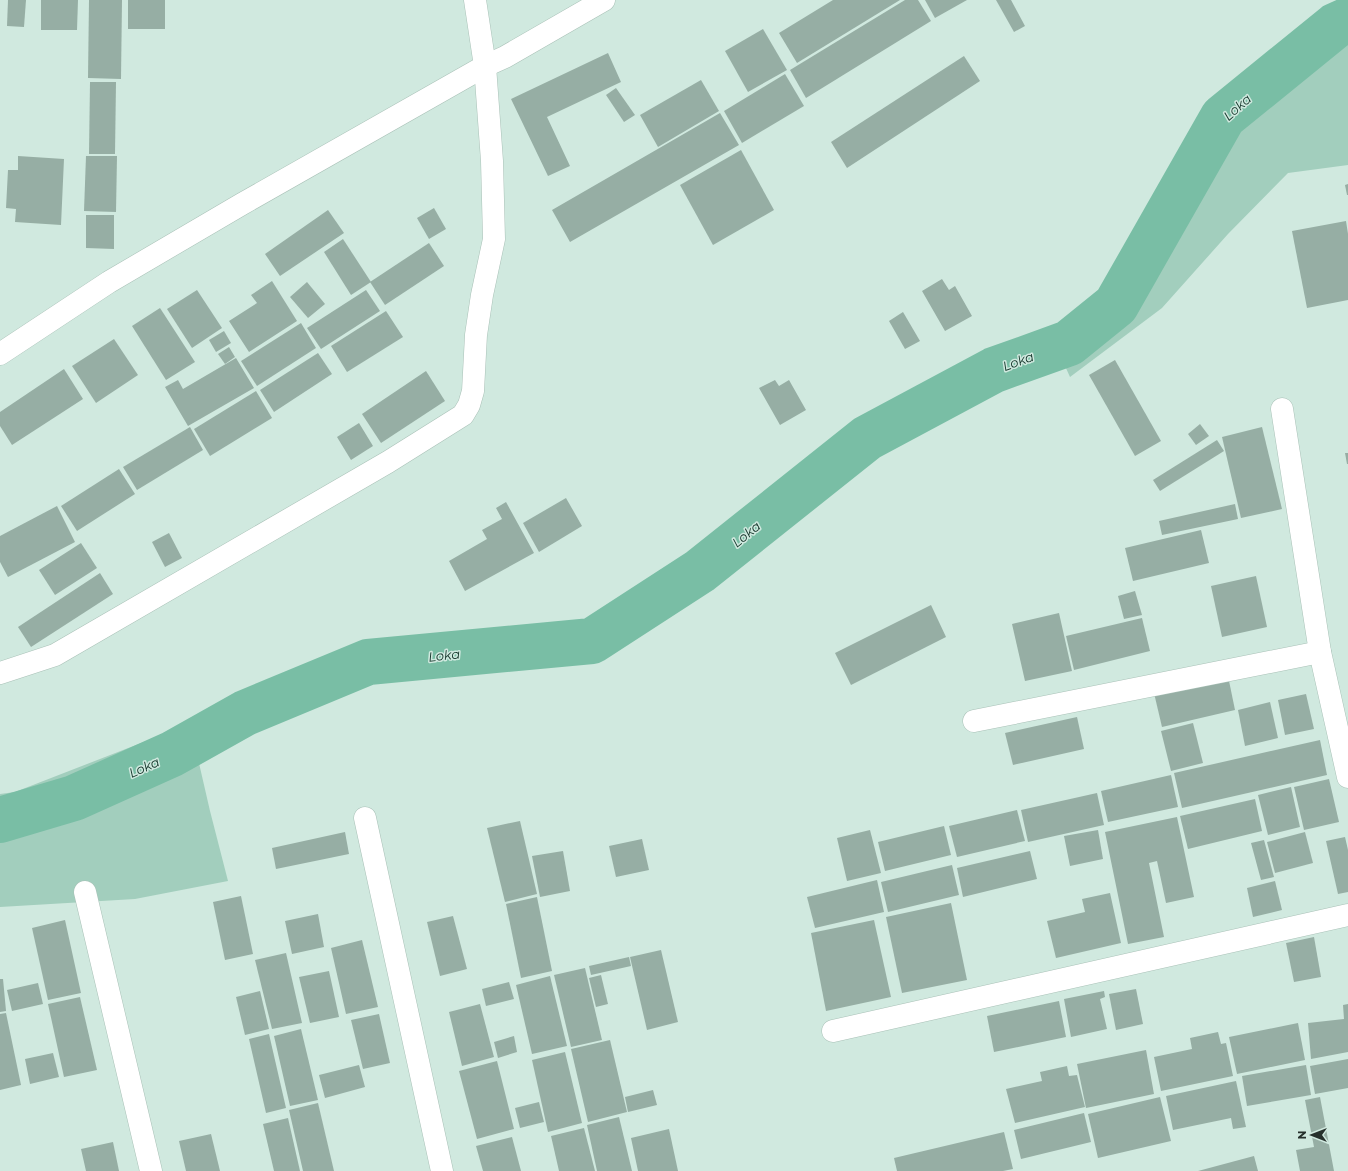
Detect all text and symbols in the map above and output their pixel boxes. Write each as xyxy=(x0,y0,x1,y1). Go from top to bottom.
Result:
water label: Loka xyxy=(1220,90,1254,124)
water label: Loka xyxy=(1000,348,1036,374)
water label: Loka xyxy=(729,518,764,550)
water label: Loka xyxy=(427,645,461,665)
water label: Loka xyxy=(126,753,162,781)
north arrow xyxy=(1292,1115,1332,1155)
text: N xyxy=(1295,1131,1309,1139)

